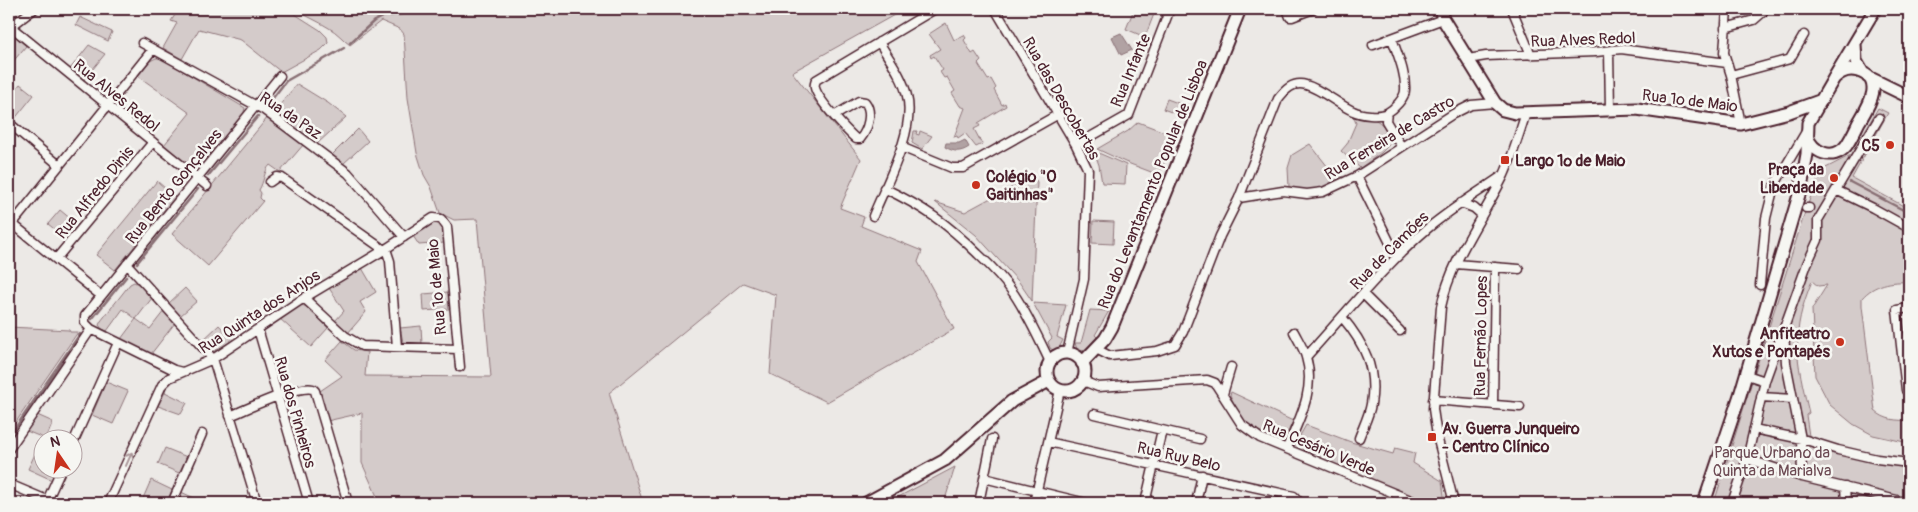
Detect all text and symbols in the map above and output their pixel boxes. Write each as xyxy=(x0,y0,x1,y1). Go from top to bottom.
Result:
street label: Rua Alves Redol xyxy=(1530,28,1636,52)
street label: Rua Infante xyxy=(1107,31,1155,110)
street label: Rua das Descobertas xyxy=(1018,34,1104,163)
street label: Rua Alves Redol xyxy=(69,55,164,137)
street label: Rua do Levantamento Popular de Lisboa xyxy=(1094,57,1212,312)
street label: Rua 1º de Maio xyxy=(1641,85,1739,117)
street label: Rua da Paz xyxy=(255,88,325,144)
street label: Rua Ferreira de Castro xyxy=(1321,91,1458,185)
street label: Rua Bento Gonçalves xyxy=(121,125,226,248)
place label: C5 xyxy=(1861,136,1880,156)
marker: C5 xyxy=(1884,139,1896,151)
street label: Rua Alfredo Dinis xyxy=(51,142,138,243)
place label: Largo 1º de Maio xyxy=(1515,151,1626,171)
marker: Largo 1º de Maio xyxy=(1499,154,1511,166)
place label: Praça da Liberdade xyxy=(1760,160,1825,198)
place label: Colégio "O Gaitinhas" xyxy=(986,167,1056,205)
marker: Praça da Liberdade xyxy=(1828,172,1840,184)
marker: Colégio "O Gaitinhas" xyxy=(970,179,982,191)
street label: Rua de Camões xyxy=(1346,207,1433,294)
street label: Rua 1º de Maio xyxy=(423,238,451,336)
street label: Rua Quinta dos Anjos xyxy=(195,265,324,359)
street label: Rua Fernão Lopes xyxy=(1470,275,1492,397)
place label: Anfiteatro Xutos e Pontapés xyxy=(1713,324,1831,362)
marker: Anfiteatro Xutos e Pontapés xyxy=(1834,336,1846,348)
street label: Rua dos Pinheiros xyxy=(270,354,320,470)
street label: Rua Cesário Verde xyxy=(1259,415,1378,481)
place label: Av. Guerra Junqueiro - Centro Clínico xyxy=(1442,419,1580,457)
north arrow xyxy=(32,430,82,480)
marker: Av. Guerra Junqueiro - Centro Clínico xyxy=(1426,431,1438,443)
text: N xyxy=(49,432,62,451)
street label: Rua Ruy Belo xyxy=(1135,438,1223,476)
park label: Parque Urbano da Quinta da Marialva xyxy=(1713,443,1831,481)
one-way arrow xyxy=(124,452,134,467)

